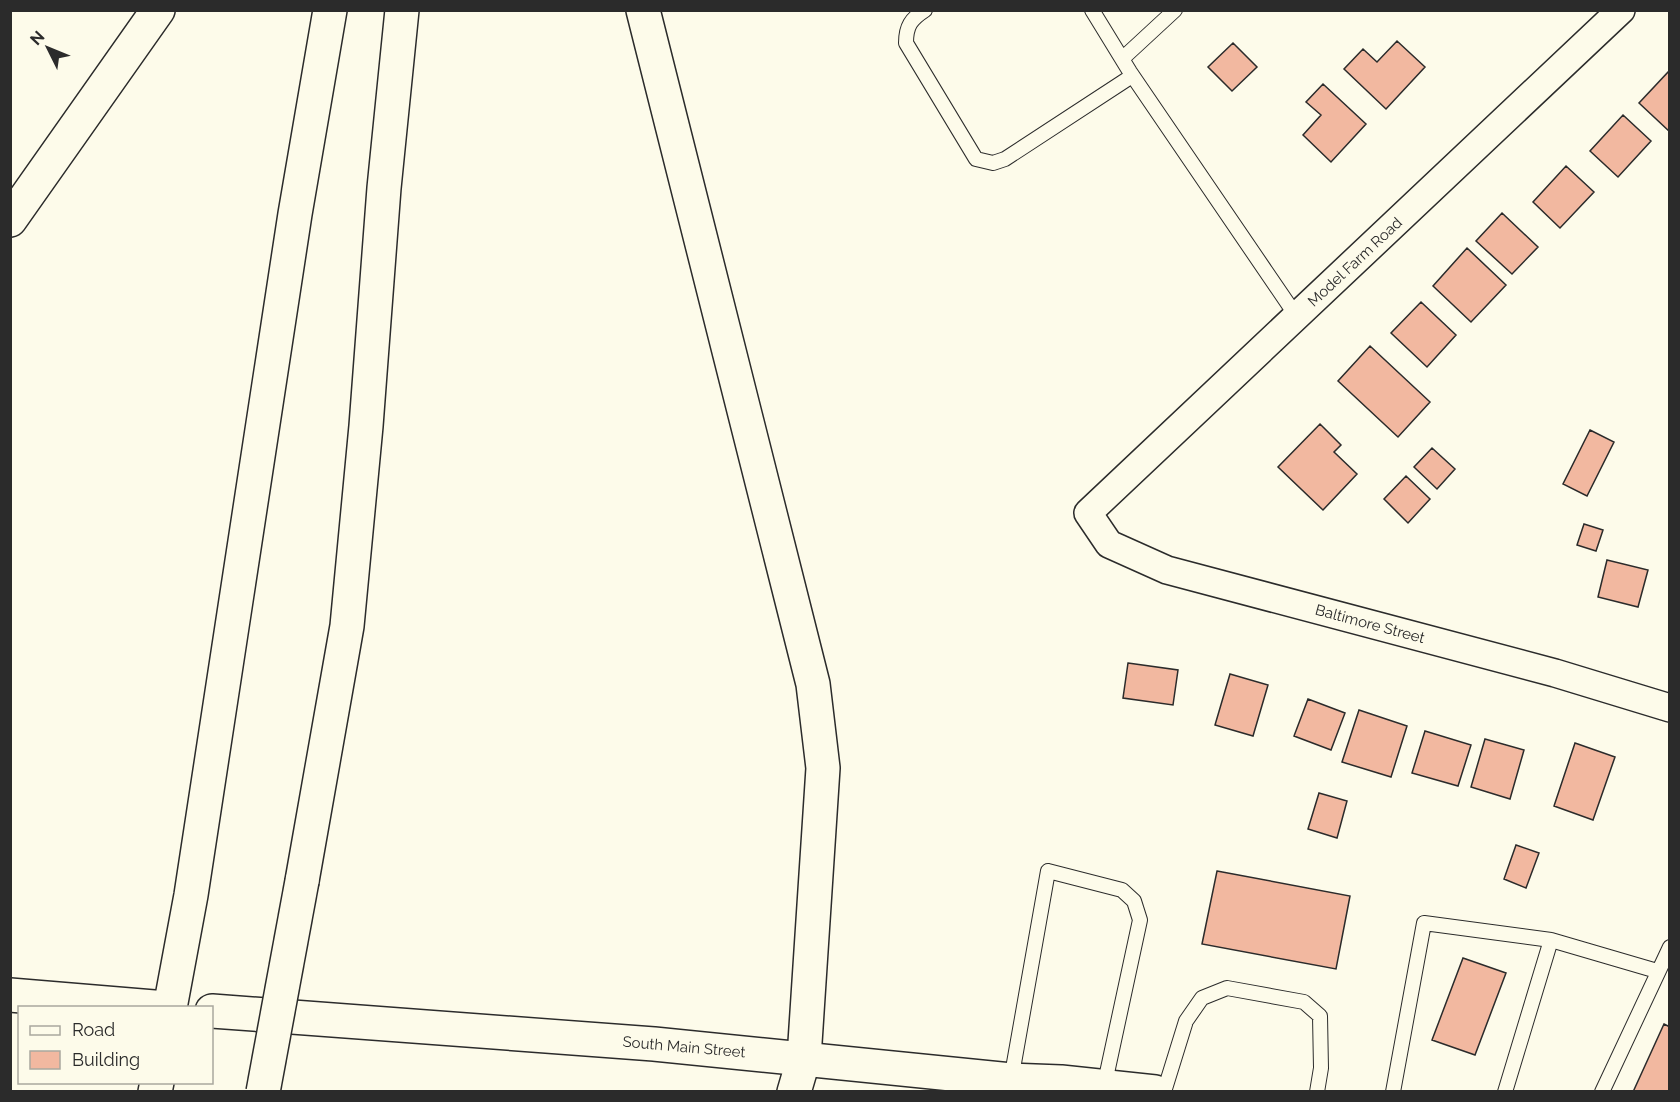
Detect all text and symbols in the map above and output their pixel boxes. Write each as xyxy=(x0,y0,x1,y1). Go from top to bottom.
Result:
north arrow xyxy=(18,18,78,78)
text: N xyxy=(26,27,49,49)
street label: Model Farm Road xyxy=(1304,214,1406,310)
street label: Baltimore Street xyxy=(1313,601,1427,647)
legend xyxy=(18,1006,213,1084)
text: Road xyxy=(72,1019,115,1040)
street label: South Main Street xyxy=(622,1033,746,1061)
text: Building xyxy=(72,1049,140,1070)

